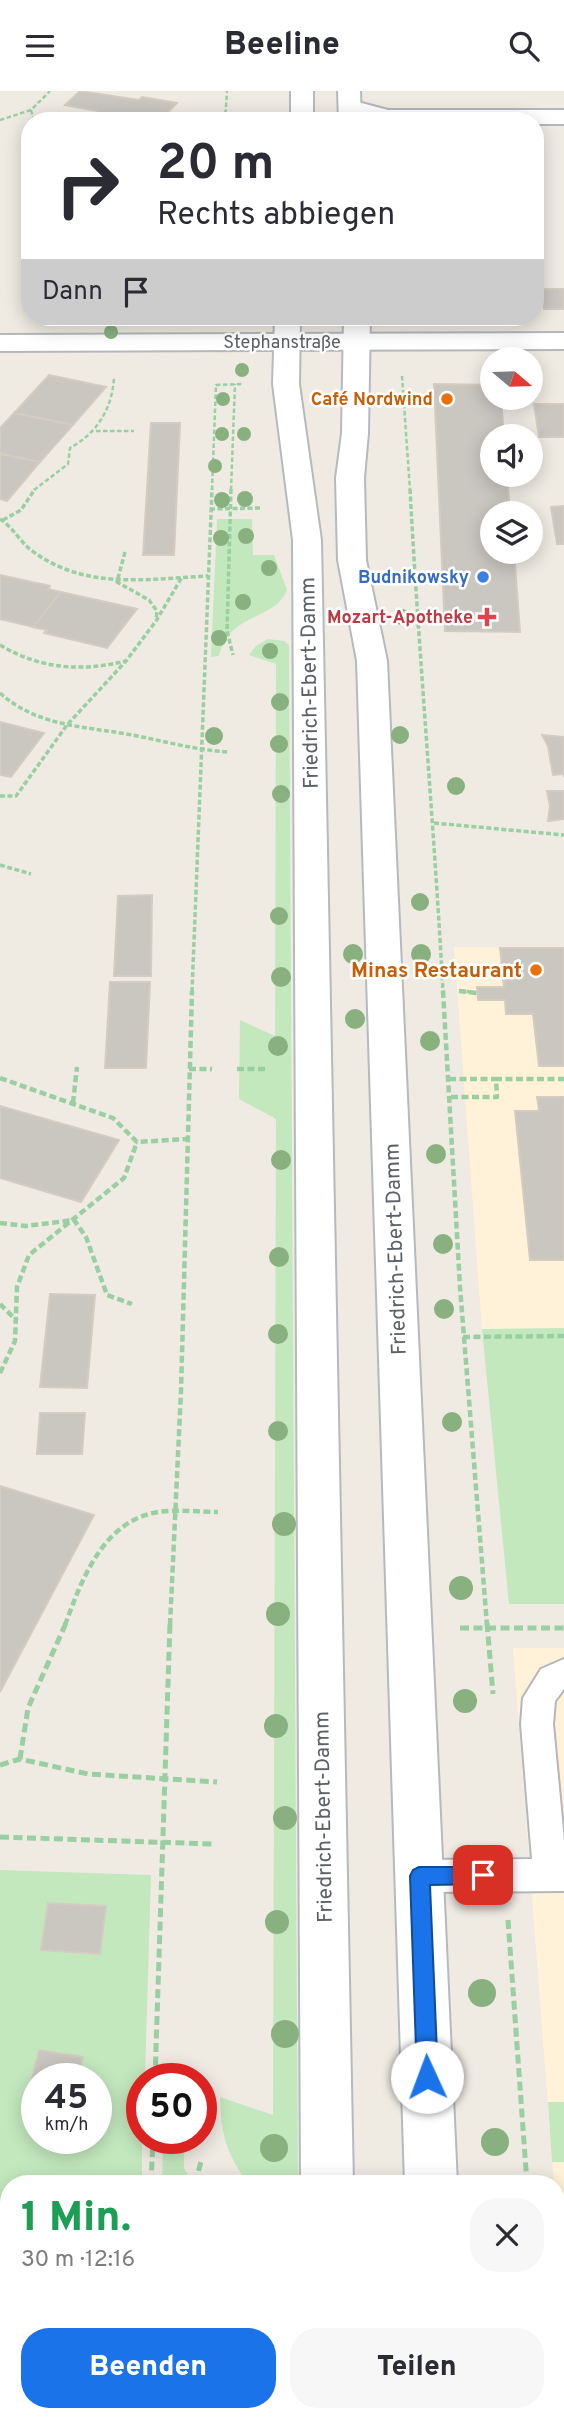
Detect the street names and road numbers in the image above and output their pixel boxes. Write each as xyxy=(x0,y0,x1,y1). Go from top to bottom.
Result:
street label: Stephanstraße xyxy=(223,332,341,355)
street label: Friedrich-Ebert-Damm xyxy=(295,577,326,789)
street label: Friedrich-Ebert-Damm xyxy=(379,1143,414,1355)
street label: Friedrich-Ebert-Damm xyxy=(309,1711,340,1923)

